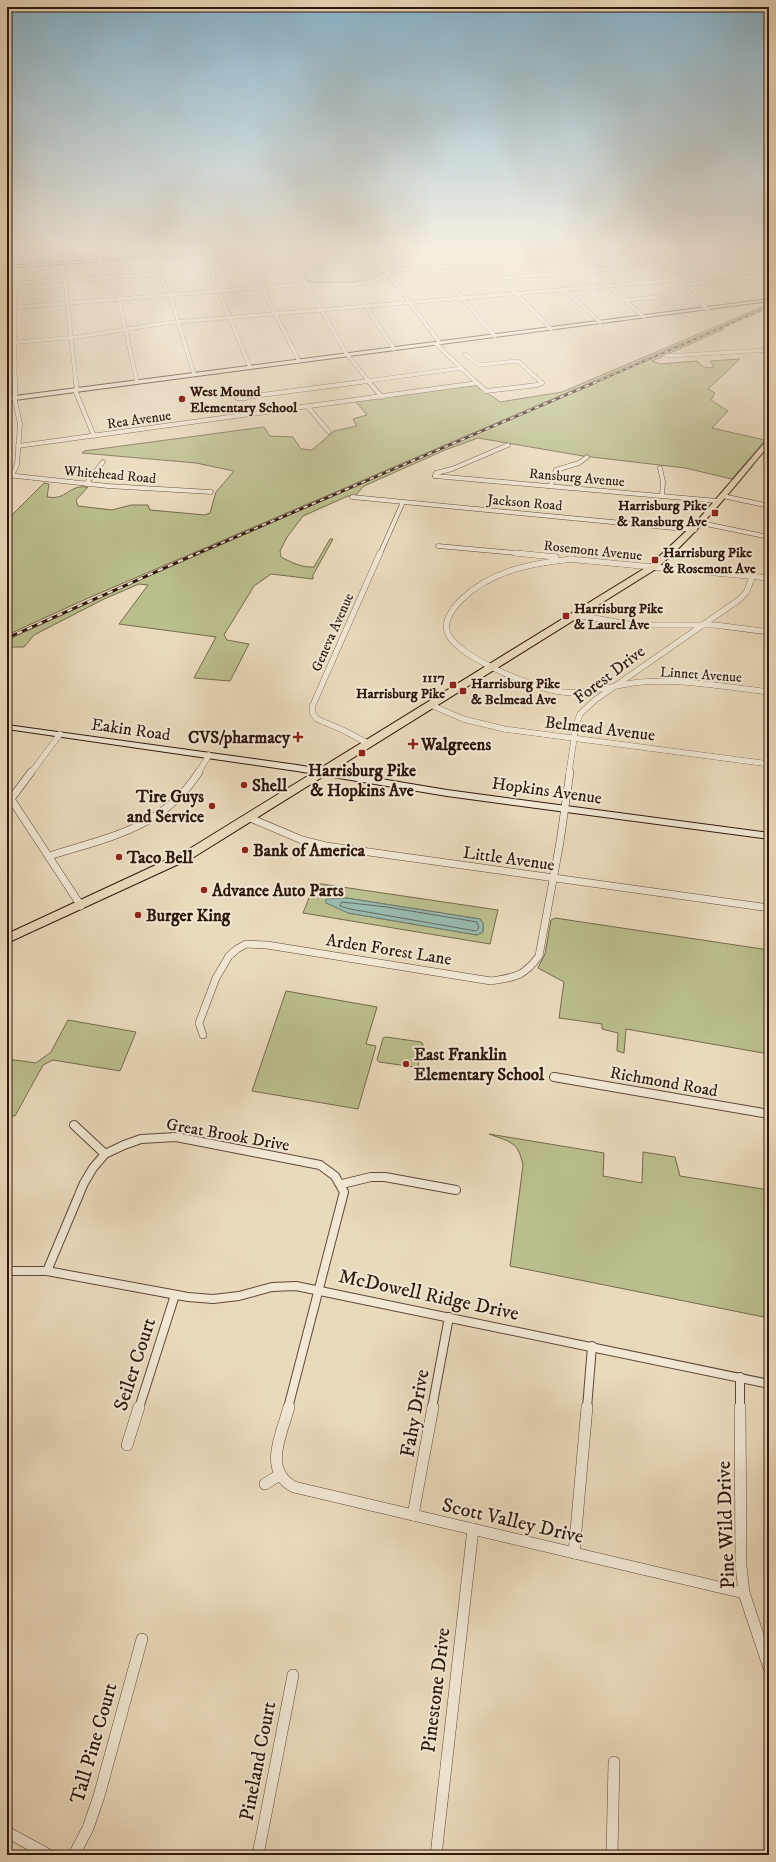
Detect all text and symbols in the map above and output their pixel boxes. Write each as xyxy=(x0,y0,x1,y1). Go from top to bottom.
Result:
place label: West Mound Elementary School xyxy=(189,383,298,417)
marker: West Mound Elementary School xyxy=(177,394,187,404)
street label: Rea Avenue xyxy=(106,407,172,433)
street label: Whitehead Road xyxy=(62,462,157,488)
street label: Ransburg Avenue xyxy=(528,465,626,491)
street label: Jackson Road xyxy=(485,491,563,515)
place label: Harrisburg Pike & Ransburg Ave xyxy=(617,497,707,531)
marker: Harrisburg Pike & Ransburg Ave xyxy=(710,508,720,518)
street label: Rosemont Avenue xyxy=(543,537,643,565)
place label: Harrisburg Pike & Rosemont Ave xyxy=(663,544,756,578)
marker: Harrisburg Pike & Rosemont Ave xyxy=(650,555,660,565)
street label: Geneva Avenue xyxy=(308,590,358,675)
place label: Harrisburg Pike & Laurel Ave xyxy=(574,600,663,634)
marker: Harrisburg Pike & Laurel Ave xyxy=(561,611,571,621)
street label: Forest Drive xyxy=(569,641,650,709)
street label: Linnet Avenue xyxy=(659,663,743,687)
place label: 1117 Harrisburg Pike xyxy=(356,669,445,703)
place label: Harrisburg Pike & Belmead Ave xyxy=(471,675,560,709)
marker: 1117 Harrisburg Pike xyxy=(448,680,458,690)
marker: Harrisburg Pike & Belmead Ave xyxy=(458,686,468,696)
street label: Belmead Avenue xyxy=(543,711,656,747)
street label: Eakin Road xyxy=(90,714,172,747)
place label: CVS/pharmacy xyxy=(188,727,291,749)
marker: CVS/pharmacy xyxy=(293,732,303,742)
place label: Walgreens xyxy=(420,734,491,756)
marker: Walgreens xyxy=(408,739,418,749)
marker: Harrisburg Pike & Hopkins Ave xyxy=(357,748,367,758)
place label: Harrisburg Pike & Hopkins Ave xyxy=(308,760,416,802)
street label: Hopkins Avenue xyxy=(490,772,603,810)
place label: Shell xyxy=(252,775,288,797)
marker: Shell xyxy=(239,780,249,790)
place label: Tire Guys and Service xyxy=(127,786,204,828)
marker: Tire Guys and Service xyxy=(207,801,217,811)
place label: Bank of America xyxy=(253,840,366,862)
street label: Little Avenue xyxy=(462,842,556,876)
marker: Bank of America xyxy=(240,845,250,855)
place label: Taco Bell xyxy=(126,847,194,869)
marker: Taco Bell xyxy=(114,852,124,862)
place label: Advance Auto Parts xyxy=(211,880,344,902)
marker: Advance Auto Parts xyxy=(199,885,209,895)
place label: Burger King xyxy=(146,905,231,927)
marker: Burger King xyxy=(133,910,143,920)
street label: Arden Forest Lane xyxy=(325,929,453,971)
place label: East Franklin Elementary School xyxy=(414,1044,545,1086)
marker: East Franklin Elementary School xyxy=(401,1059,411,1069)
street label: Richmond Road xyxy=(608,1062,720,1102)
street label: Great Brook Drive xyxy=(164,1113,291,1157)
street label: McDowell Ridge Drive xyxy=(336,1264,521,1327)
street label: Seiler Court xyxy=(109,1315,162,1414)
street label: Fahy Drive xyxy=(395,1367,435,1459)
street label: Pine Wild Drive xyxy=(712,1461,741,1589)
street label: Scott Valley Drive xyxy=(440,1493,586,1550)
street label: Pinestone Drive xyxy=(416,1626,457,1754)
street label: Tall Pine Court xyxy=(65,1680,124,1807)
street label: Pineland Court xyxy=(235,1699,282,1823)

